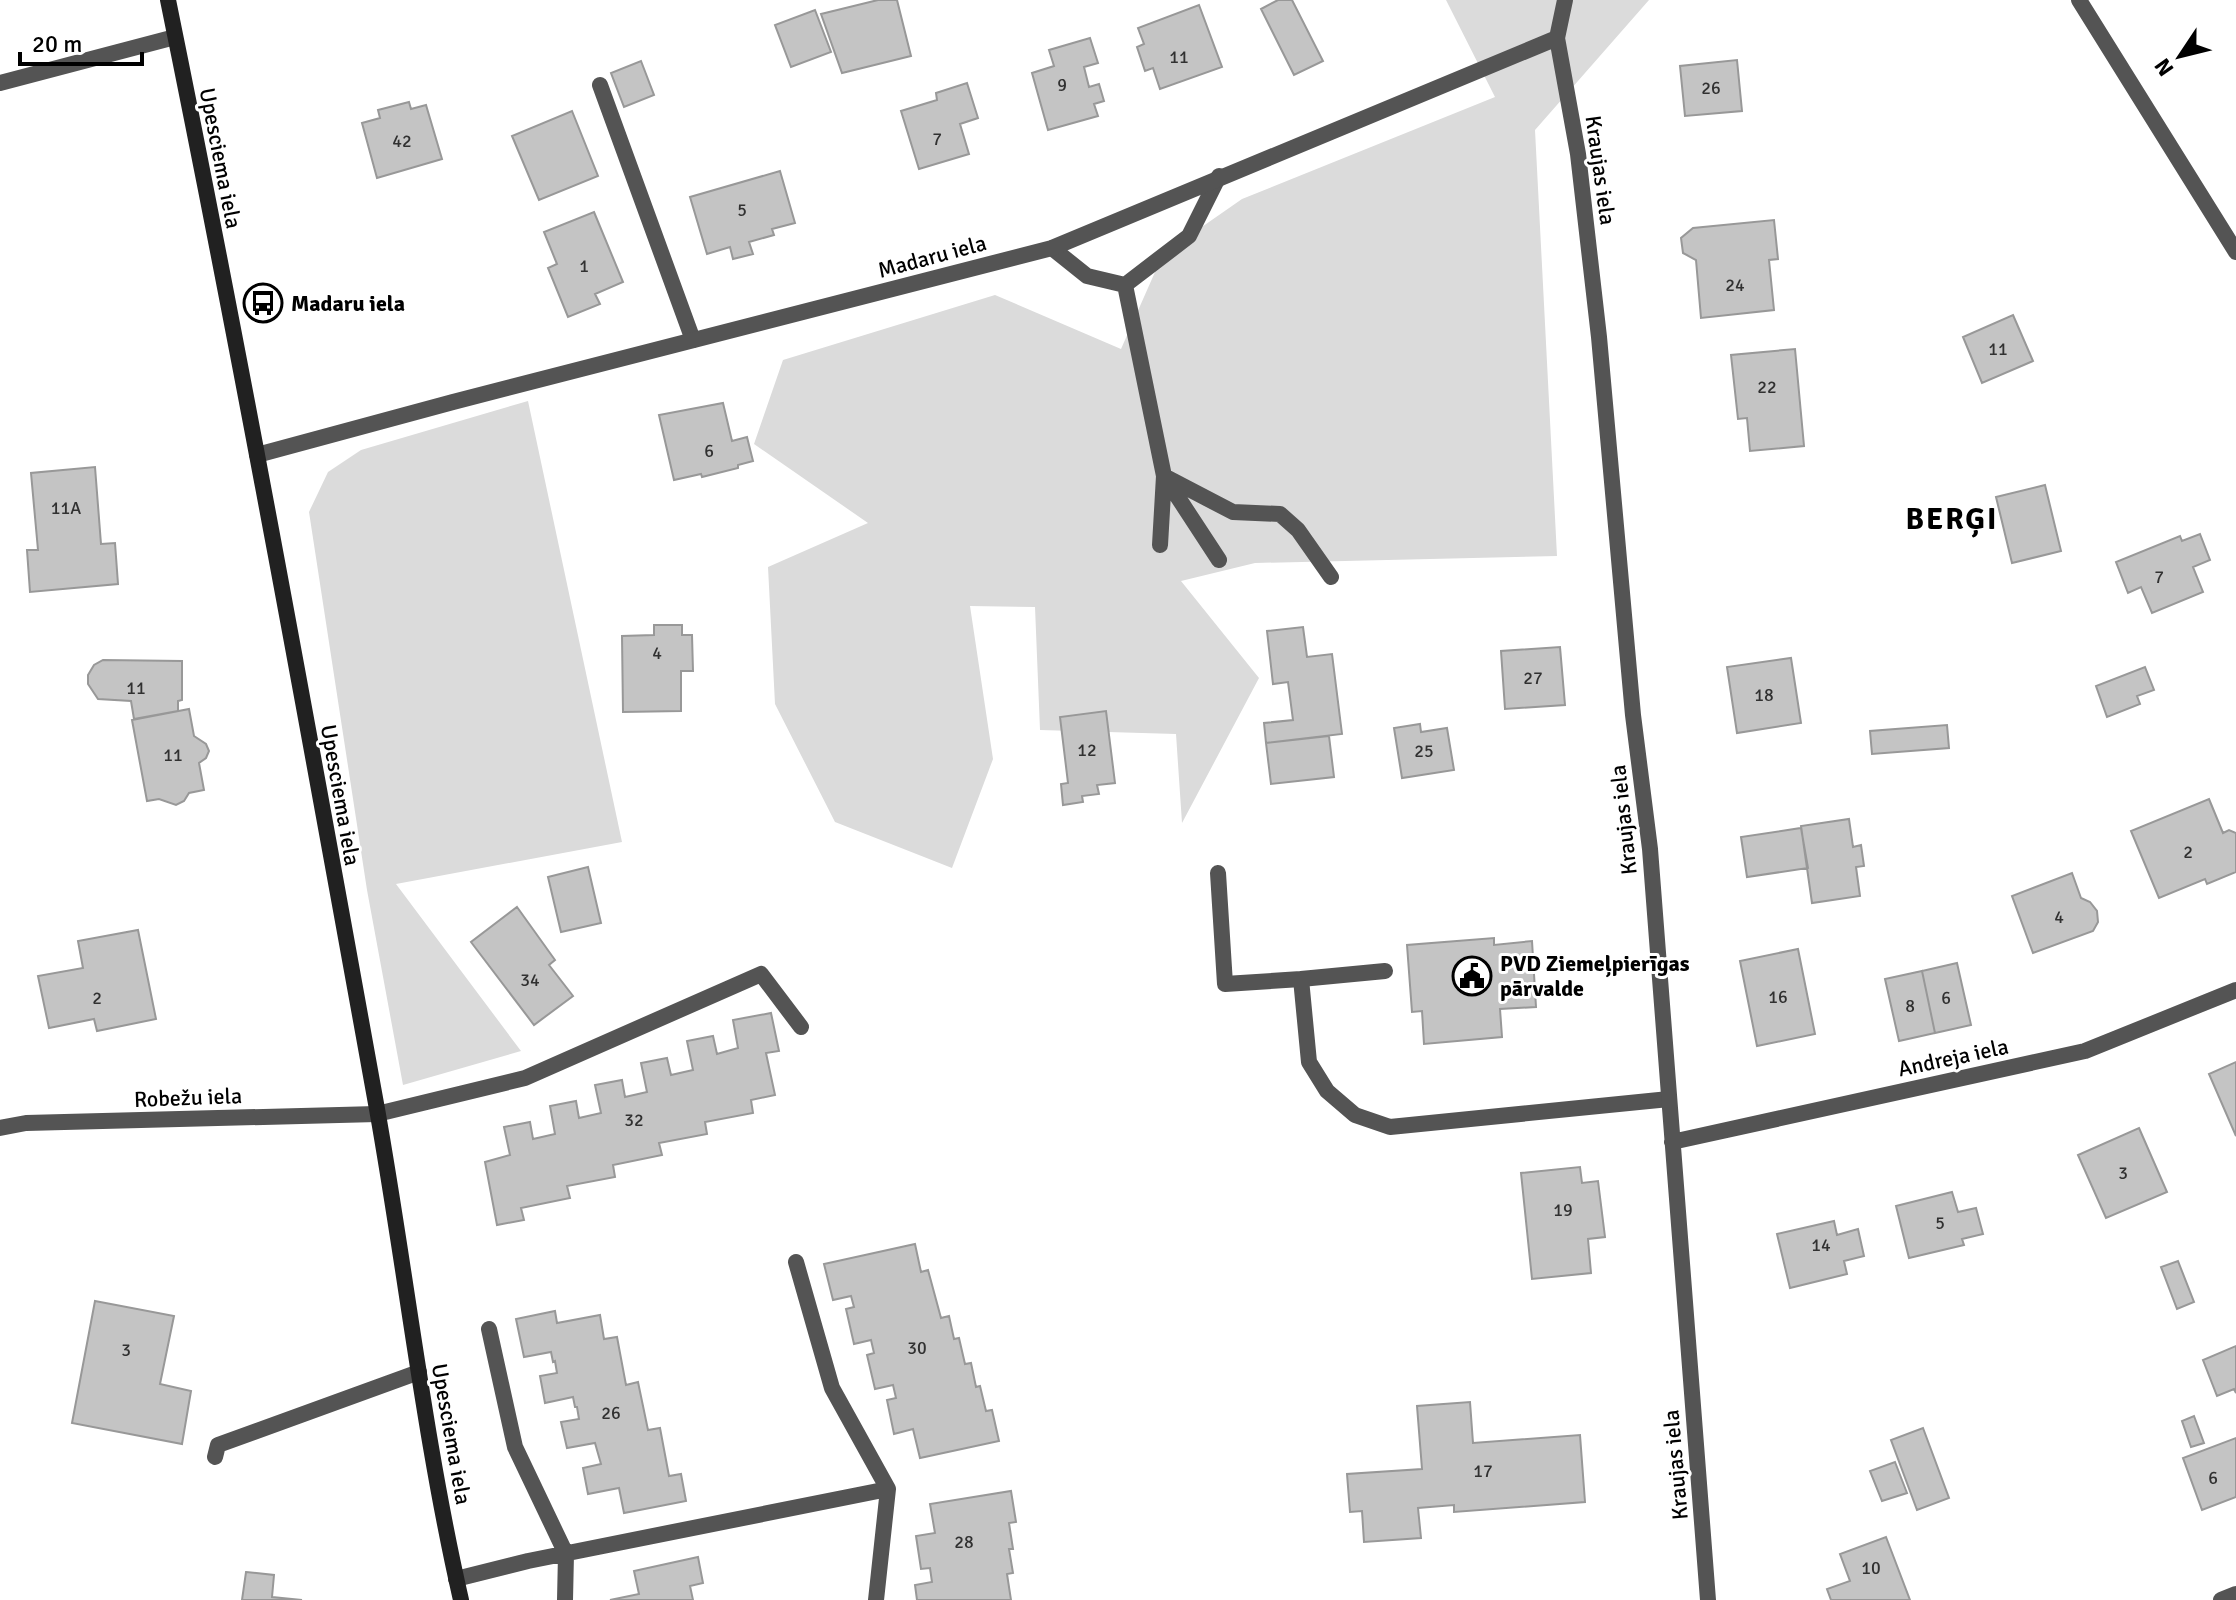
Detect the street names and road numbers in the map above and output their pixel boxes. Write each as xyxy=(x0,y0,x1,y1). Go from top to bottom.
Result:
street label: Upesciema iela xyxy=(194,85,247,231)
street label: Kraujas iela xyxy=(1579,113,1622,227)
street label: Madaru iela xyxy=(875,229,989,284)
street label: Upesciema iela xyxy=(315,722,366,868)
street label: Kraujas iela xyxy=(1604,764,1643,876)
street label: Andreja iela xyxy=(1895,1033,2011,1082)
street label: Robežu iela xyxy=(133,1082,243,1113)
street label: Upesciema iela xyxy=(426,1361,477,1507)
street label: Kraujas iela xyxy=(1657,1409,1694,1521)

